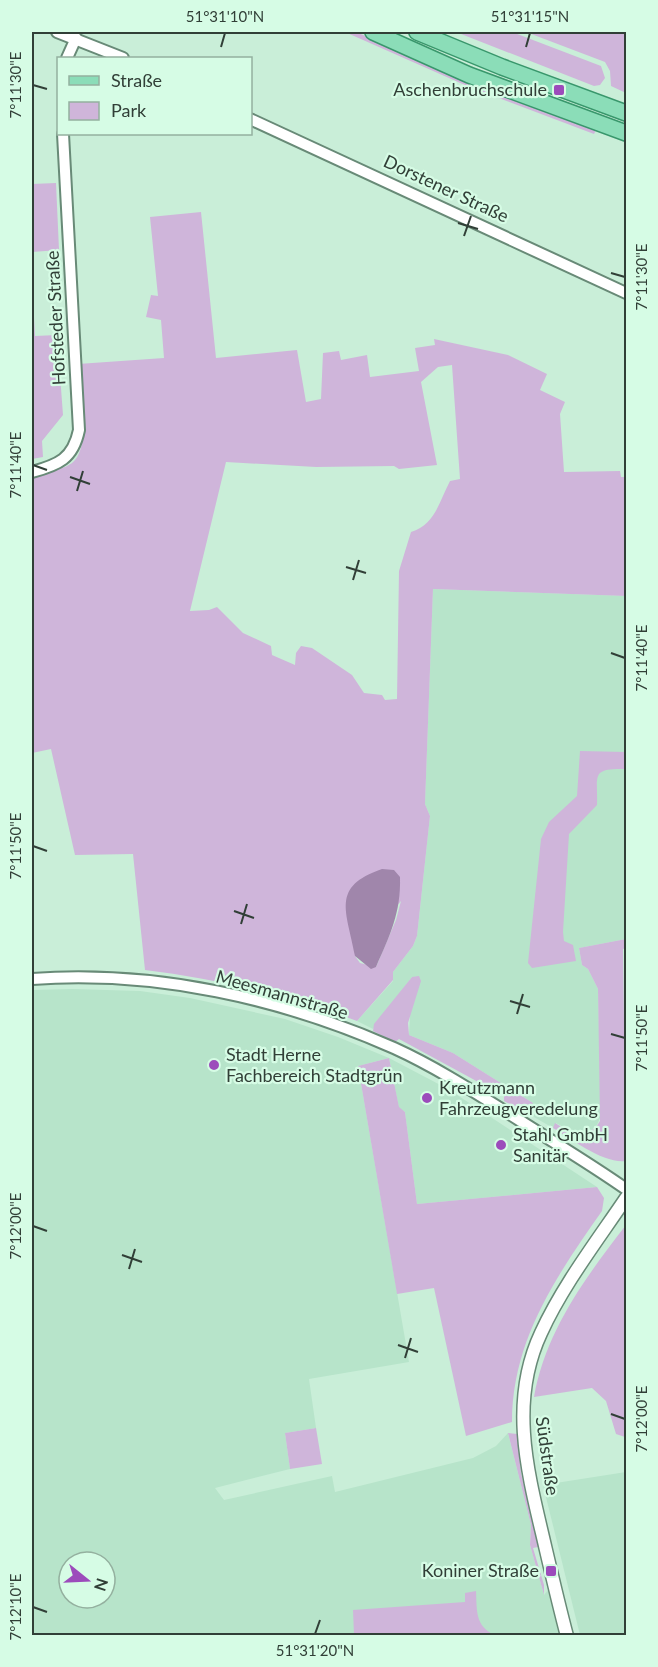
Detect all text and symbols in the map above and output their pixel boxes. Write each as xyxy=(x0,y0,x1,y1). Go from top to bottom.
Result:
text: 51°31'10"N xyxy=(186,7,264,25)
text: 51°31'15"N xyxy=(491,7,569,25)
text: 7°11'30"E xyxy=(6,52,24,119)
legend xyxy=(57,57,252,135)
text: Straße xyxy=(111,69,162,91)
place label: Aschenbruchschule xyxy=(393,78,547,100)
marker: Aschenbruchschule xyxy=(552,83,566,97)
text: Park xyxy=(111,99,147,121)
street label: Dorstener Straße xyxy=(380,150,512,227)
text: 7°11'30"E xyxy=(632,244,650,311)
street label: Hofsteder Straße xyxy=(40,250,70,386)
text: 7°11'40"E xyxy=(6,432,24,499)
text: 7°11'40"E xyxy=(632,625,650,692)
text: 7°11'50"E xyxy=(6,813,24,880)
street label: Meesmannstraße xyxy=(214,965,351,1023)
text: 7°11'50"E xyxy=(632,1005,650,1072)
place label: Stadt Herne Fachbereich Stadtgrün xyxy=(226,1043,403,1086)
marker: Stadt Herne Fachbereich Stadtgrün xyxy=(207,1058,221,1072)
place label: Kreutzmann Fahrzeugveredelung xyxy=(439,1076,598,1119)
marker: Kreutzmann Fahrzeugveredelung xyxy=(420,1091,434,1105)
place label: Stahl GmbH Sanitär xyxy=(513,1123,608,1166)
marker: Stahl GmbH Sanitär xyxy=(494,1138,508,1152)
text: 7°12'00"E xyxy=(6,1193,24,1260)
text: 7°12'00"E xyxy=(632,1386,650,1453)
street label: Südstraße xyxy=(532,1415,564,1497)
north arrow xyxy=(57,1550,117,1610)
place label: Koniner Straße xyxy=(422,1559,539,1581)
marker: Koniner Straße xyxy=(544,1564,558,1578)
text: 7°12'10"E xyxy=(6,1574,24,1641)
text: N xyxy=(91,1576,113,1594)
text: 51°31'20"N xyxy=(276,1641,354,1659)

